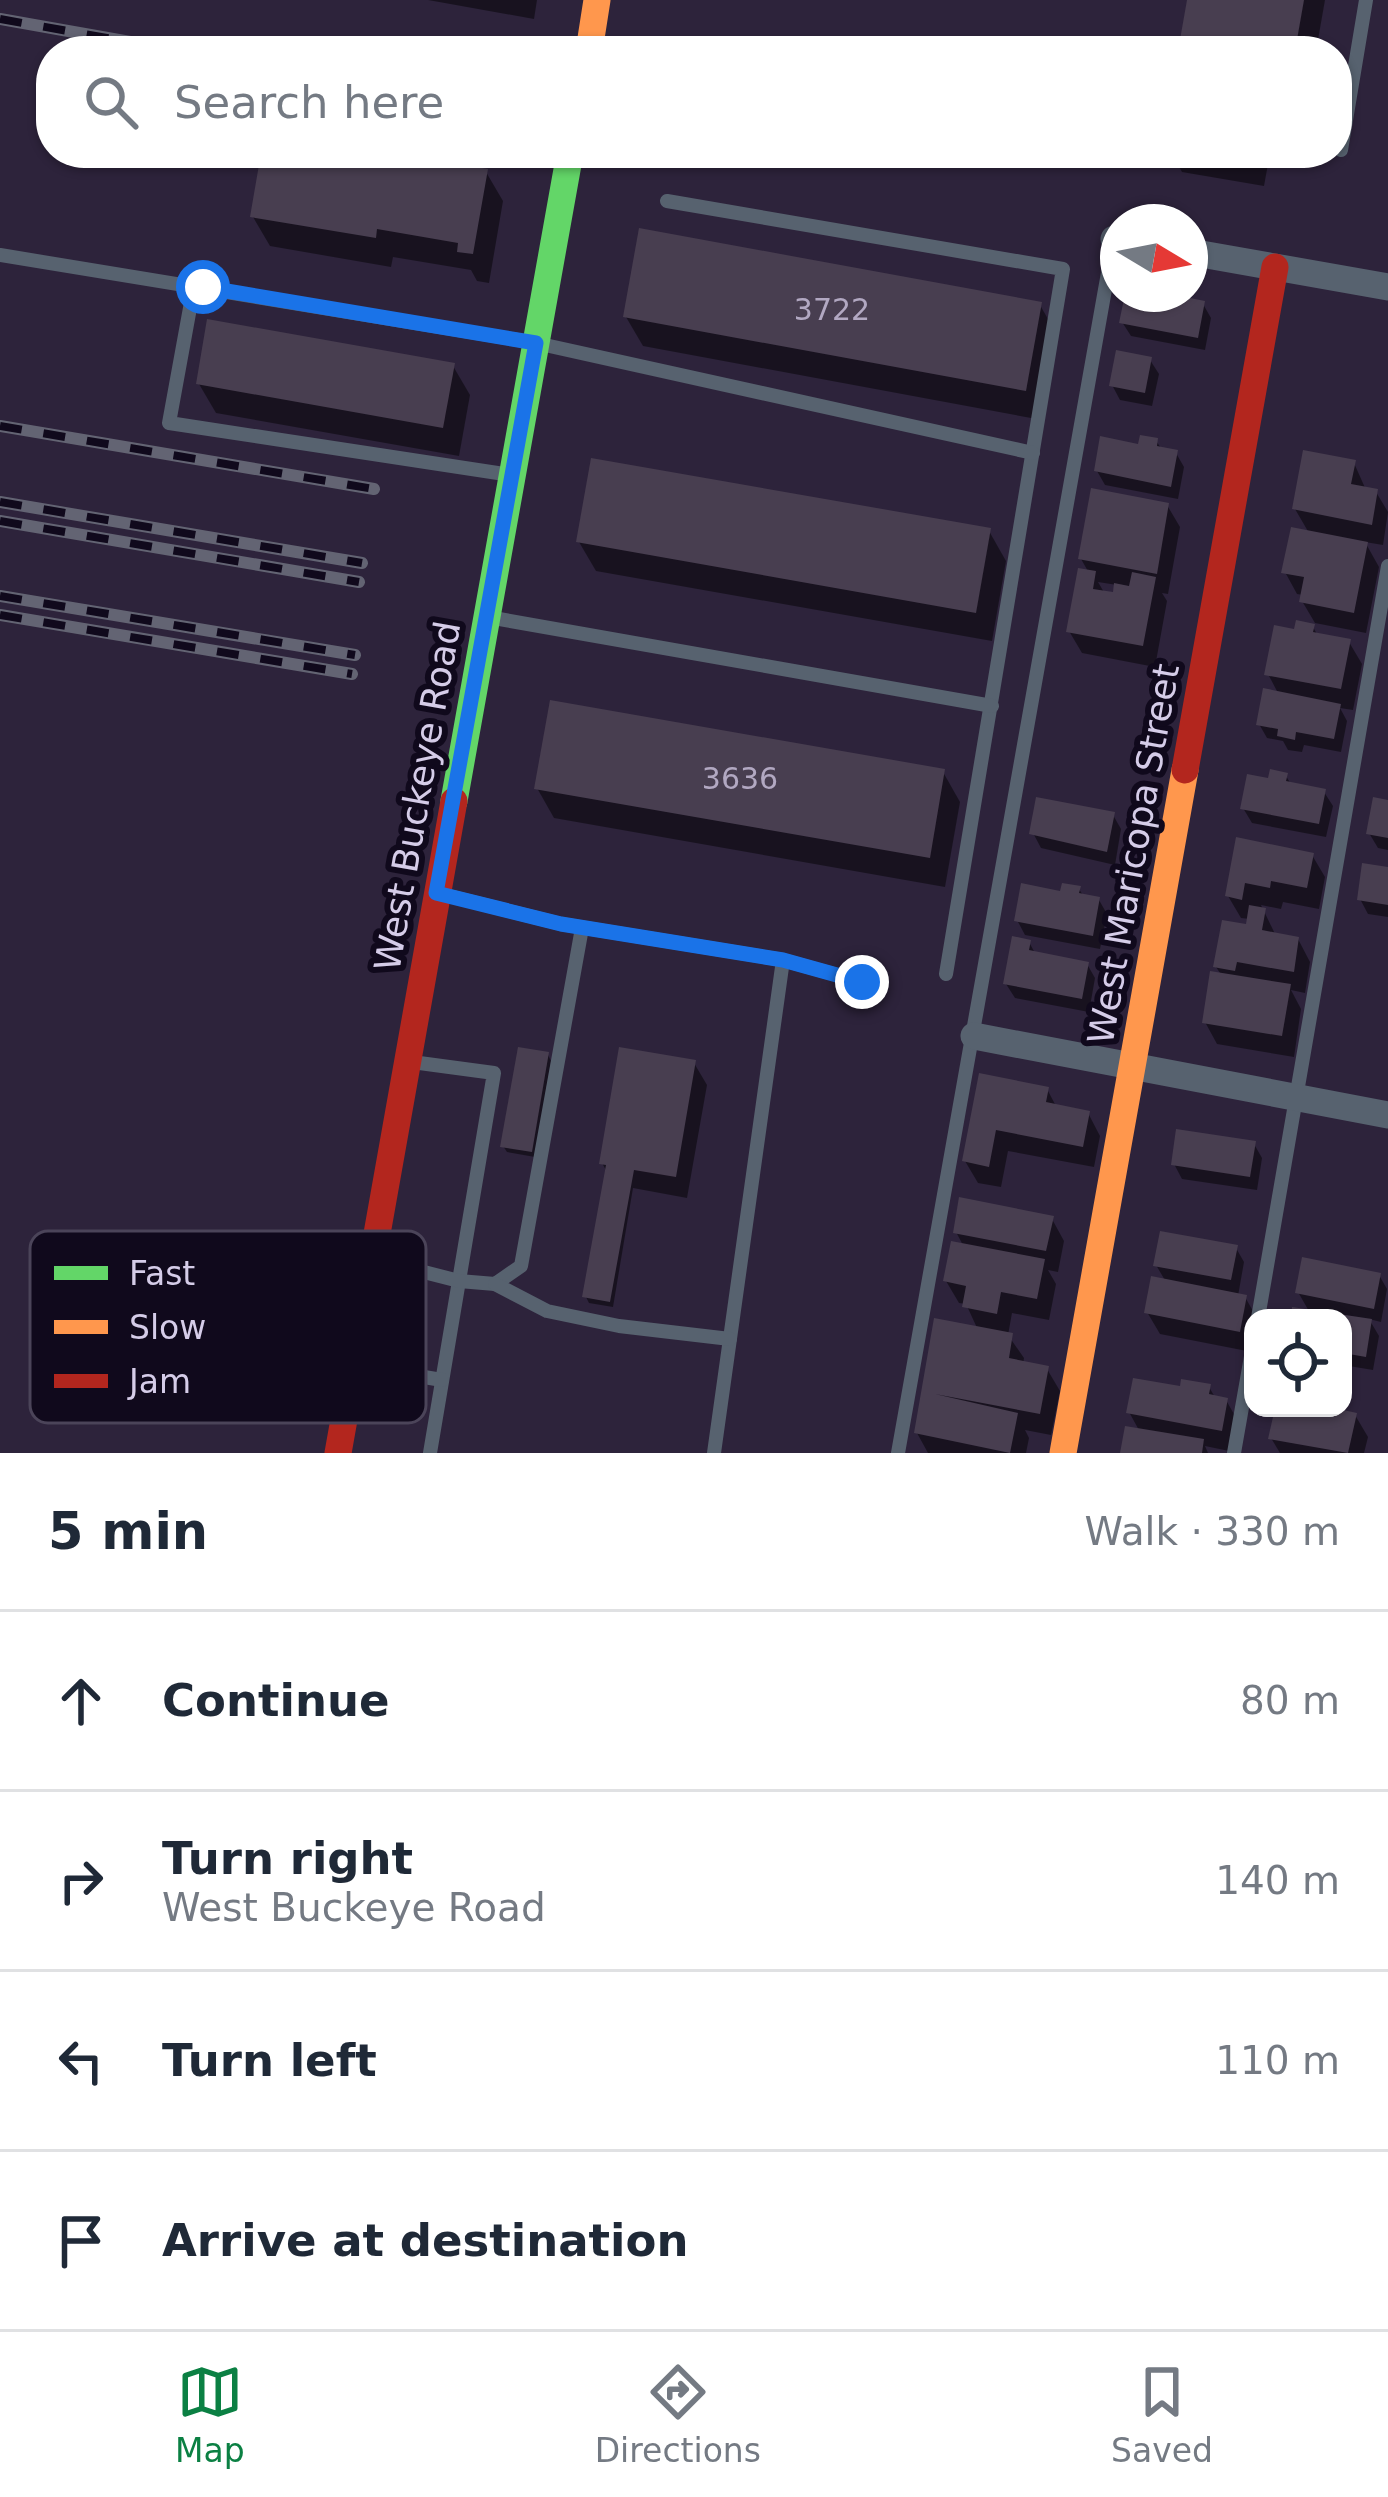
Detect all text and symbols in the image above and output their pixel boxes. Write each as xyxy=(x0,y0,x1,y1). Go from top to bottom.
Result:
search box xyxy=(36,36,1352,168)
icon: search xyxy=(78,69,144,135)
text: Search here xyxy=(174,76,444,129)
north arrow xyxy=(1100,204,1208,312)
route start xyxy=(176,260,230,314)
house number: 3722 xyxy=(794,292,870,327)
street label: West Buckeye Road xyxy=(367,618,468,974)
street label: West Maricopa Street xyxy=(1080,661,1187,1047)
house number: 3636 xyxy=(702,761,778,796)
route end xyxy=(835,955,889,1009)
legend xyxy=(30,1231,426,1423)
text: Fast xyxy=(129,1254,195,1293)
text: Slow xyxy=(129,1308,206,1347)
map controls xyxy=(1244,1309,1352,1417)
button: locate xyxy=(1244,1309,1352,1417)
text: Jam xyxy=(127,1362,191,1401)
text: 5 min xyxy=(48,1502,208,1561)
text: Walk · 330 m xyxy=(1085,1509,1340,1554)
icon: ahead xyxy=(48,1668,114,1734)
text: Continue xyxy=(162,1674,390,1727)
text: 80 m xyxy=(1240,1678,1340,1723)
text: Turn right xyxy=(162,1832,413,1885)
icon: right xyxy=(48,1848,114,1914)
text: 140 m xyxy=(1215,1858,1340,1903)
text: West Buckeye Road xyxy=(162,1885,546,1930)
icon: left xyxy=(48,2028,114,2094)
text: Turn left xyxy=(162,2034,377,2087)
text: 110 m xyxy=(1215,2038,1340,2083)
icon: arrive xyxy=(48,2208,114,2274)
text: Arrive at destination xyxy=(162,2214,688,2267)
tab: Map xyxy=(175,2359,245,2470)
tab: Directions xyxy=(595,2359,761,2470)
tab: Saved xyxy=(1111,2359,1213,2470)

